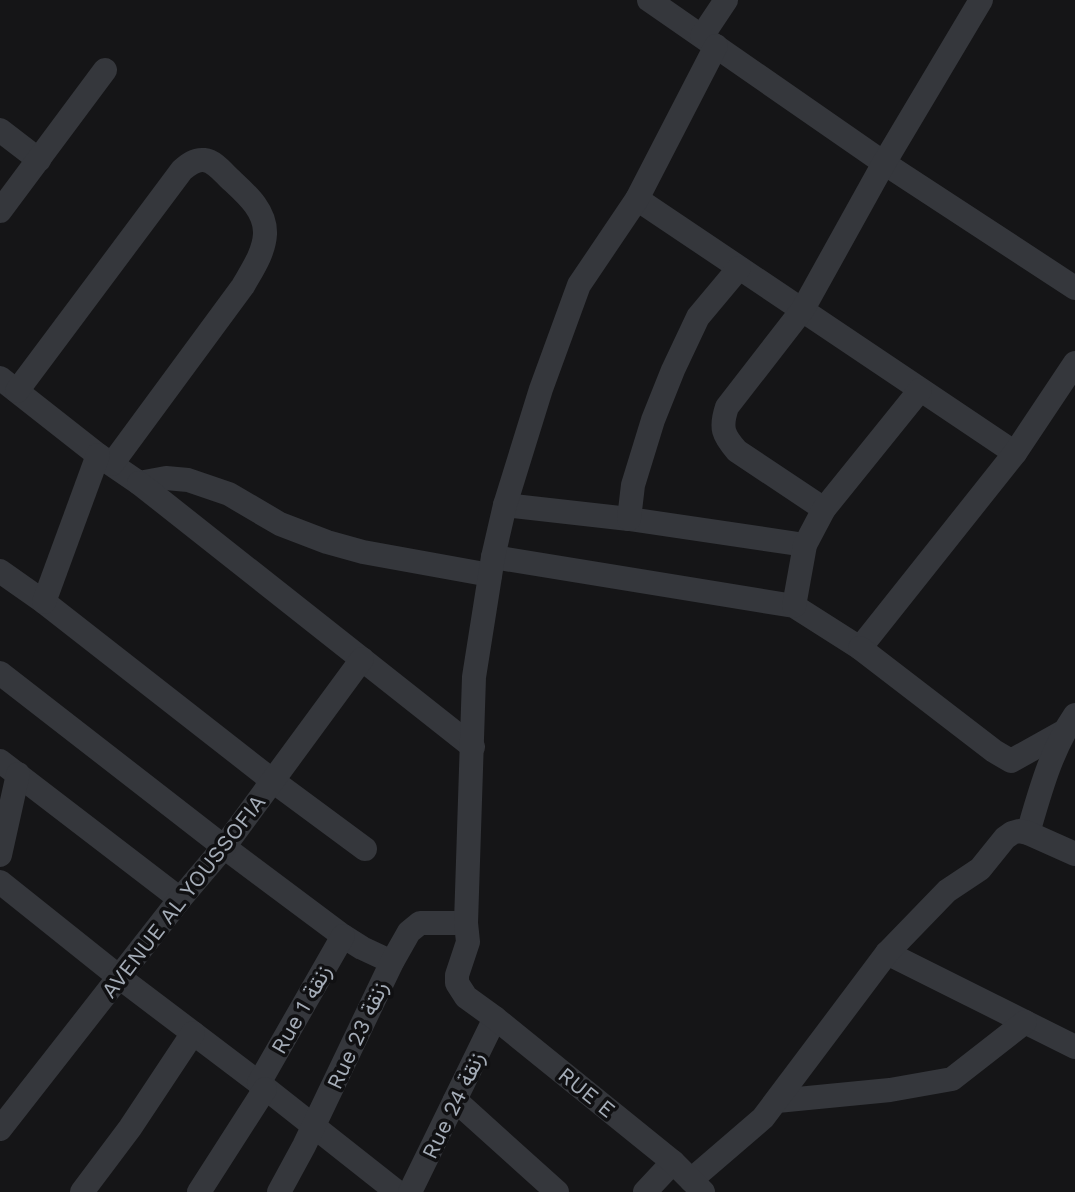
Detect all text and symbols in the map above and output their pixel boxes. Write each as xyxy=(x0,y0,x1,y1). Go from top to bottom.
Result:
street label: AVENUE AL YOUSSOFIA xyxy=(96,790,270,1003)
street label: Rue 1 زنقة xyxy=(266,960,338,1059)
street label: Rue 23 زنقة xyxy=(322,977,394,1094)
street label: Rue 24 زنقة xyxy=(417,1048,491,1163)
street label: RUE E xyxy=(553,1062,620,1123)

